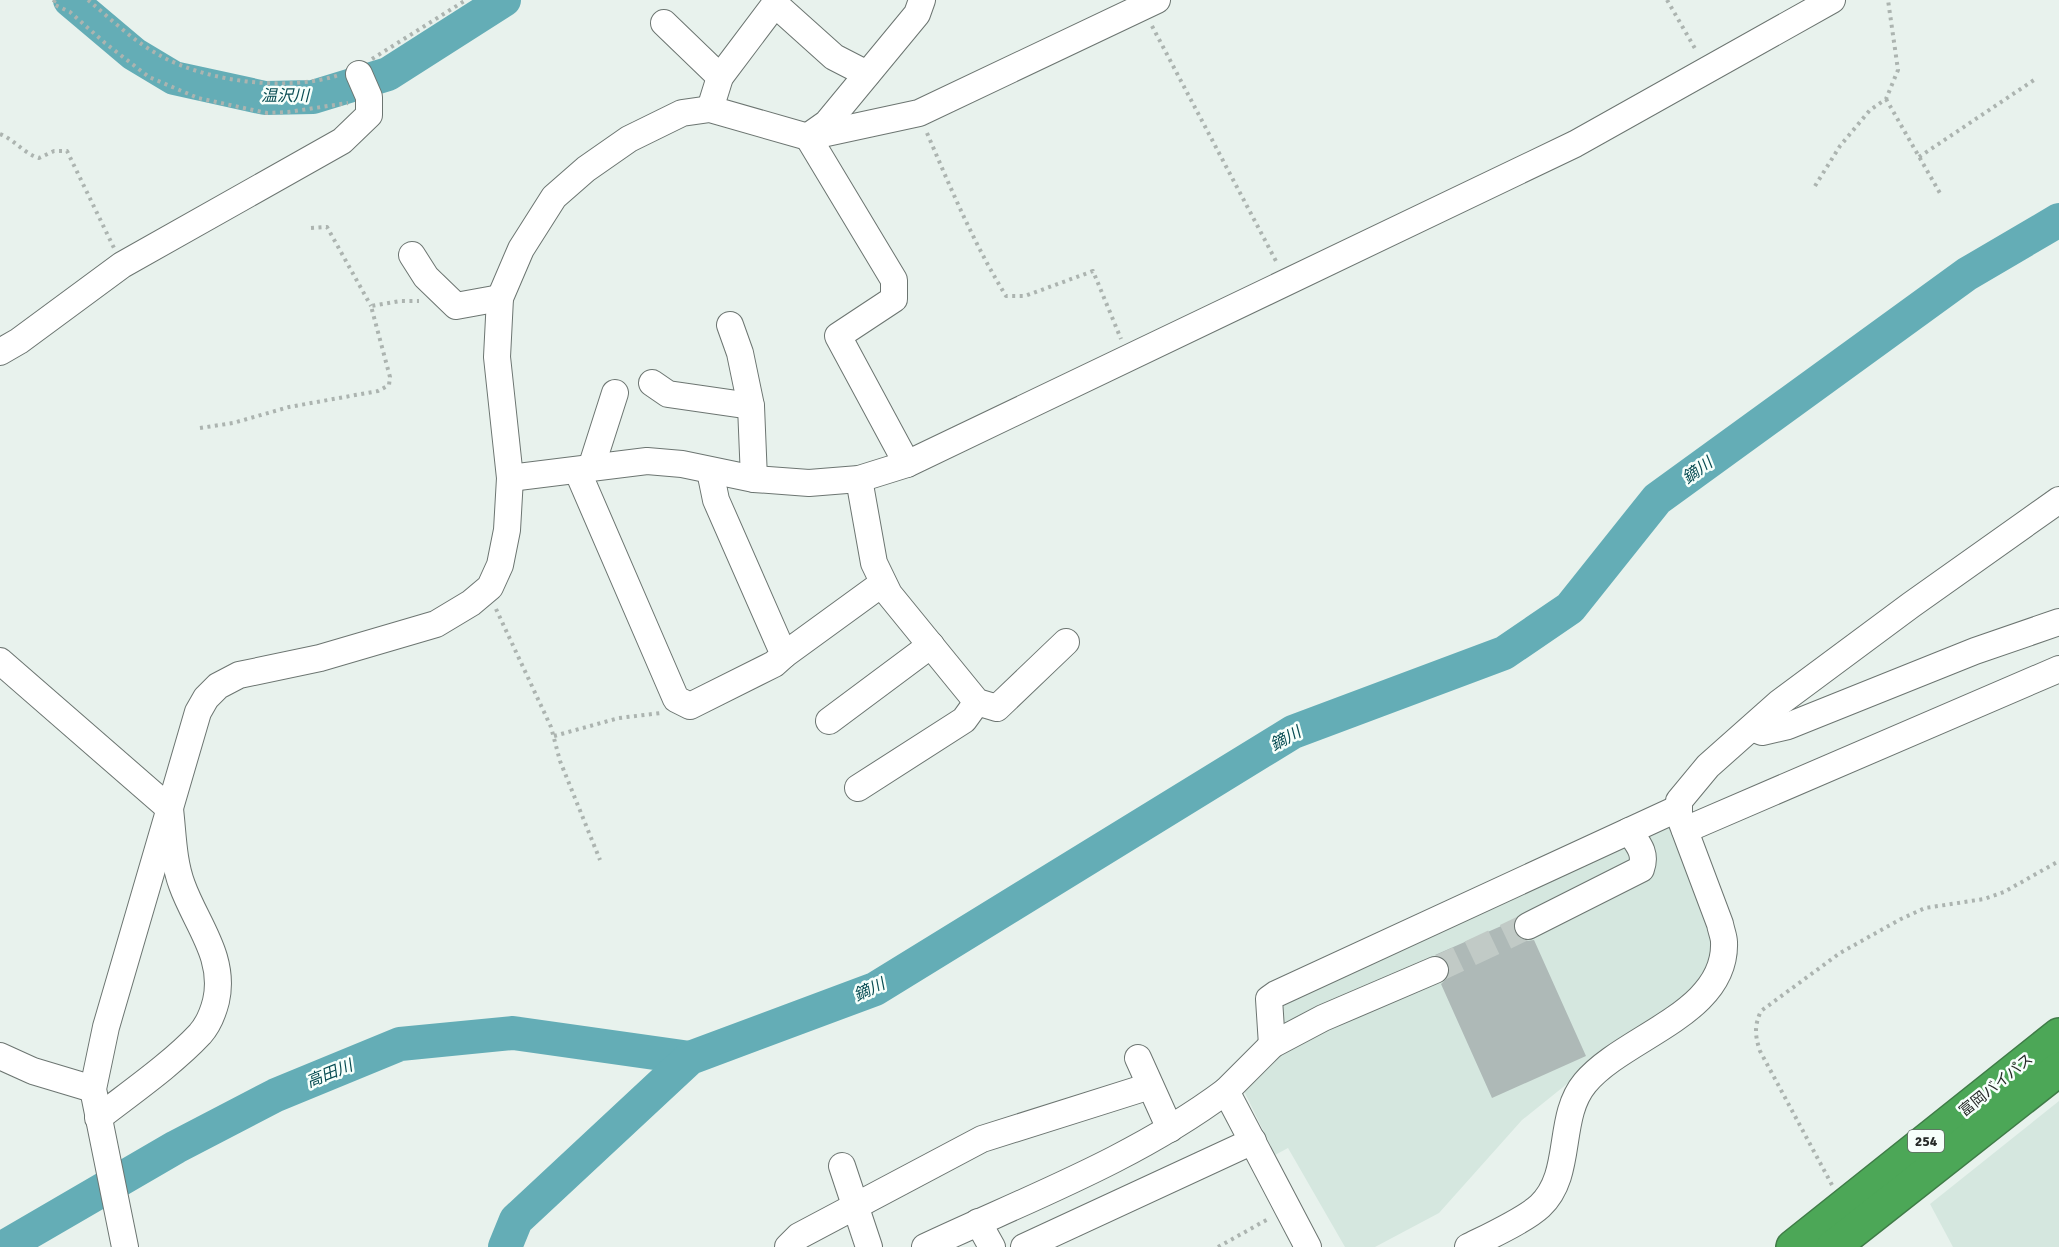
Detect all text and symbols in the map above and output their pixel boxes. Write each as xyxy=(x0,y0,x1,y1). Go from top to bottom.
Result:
water label: 温沢川 xyxy=(261,86,311,106)
water label: 鏑川 xyxy=(1679,452,1718,488)
water label: 鏑川 xyxy=(1267,721,1306,755)
water label: 鏑川 xyxy=(851,973,890,1006)
street label: 富岡バイパス xyxy=(1955,1050,2037,1120)
water label: 高田川 xyxy=(303,1055,357,1092)
road number: 254 xyxy=(1908,1130,1944,1152)

